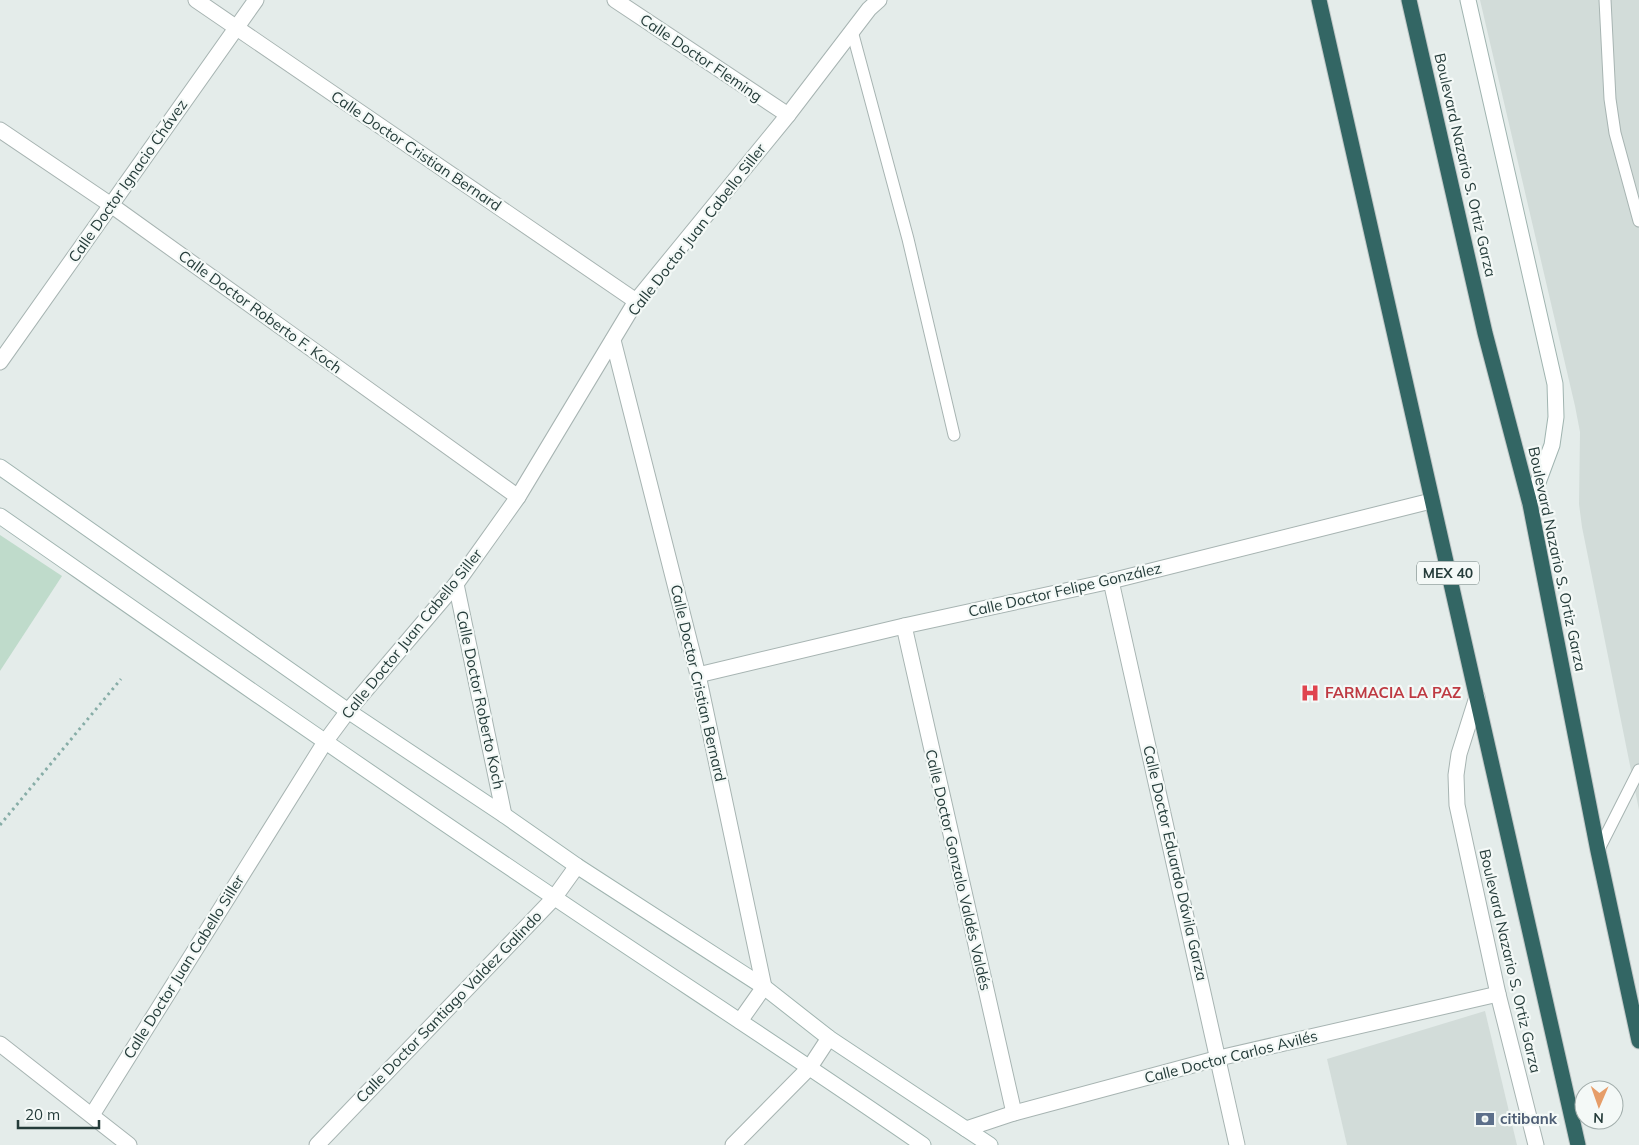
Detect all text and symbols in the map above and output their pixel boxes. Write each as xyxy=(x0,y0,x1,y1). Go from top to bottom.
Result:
street label: Calle Doctor Fleming xyxy=(637,10,766,106)
street label: Boulevard Nazario S. Ortiz Garza xyxy=(1430,51,1501,279)
street label: Calle Doctor Cristian Bernard xyxy=(327,86,505,215)
street label: Calle Doctor Ignacio Chávez xyxy=(64,95,191,266)
street label: Calle Doctor Juan Cabello Siller xyxy=(623,139,770,320)
street label: Calle Doctor Roberto F. Koch xyxy=(175,246,346,377)
street label: Boulevard Nazario S. Ortiz Garza xyxy=(1524,445,1591,673)
street label: Calle Doctor Juan Cabello Siller xyxy=(337,544,486,723)
street label: Calle Doctor Felipe González xyxy=(966,558,1164,621)
road number: MEX 40 xyxy=(1417,562,1479,584)
street label: Calle Doctor Cristian Bernard xyxy=(667,583,730,783)
street label: Calle Doctor Roberto Koch xyxy=(452,609,509,791)
hospital icon: FARMACIA LA PAZ xyxy=(1299,682,1321,704)
place label: FARMACIA LA PAZ xyxy=(1325,683,1461,702)
street label: Calle Doctor Eduardo Dávila Garza xyxy=(1139,743,1212,983)
street label: Calle Doctor Gonzalo Valdés Valdés xyxy=(921,747,996,992)
street label: Boulevard Nazario S. Ortiz Garza xyxy=(1475,847,1546,1075)
street label: Calle Doctor Juan Cabello Siller xyxy=(119,871,248,1062)
street label: Calle Doctor Santiago Valdez Galindo xyxy=(352,907,546,1107)
street label: Calle Doctor Carlos Avilés xyxy=(1142,1026,1319,1087)
north arrow xyxy=(1574,1080,1624,1130)
scale bar xyxy=(18,1098,99,1130)
text: 20 m xyxy=(25,1105,60,1124)
bank icon: citibank xyxy=(1474,1108,1496,1130)
place label: citibank xyxy=(1500,1109,1558,1128)
text: N xyxy=(1593,1109,1604,1127)

